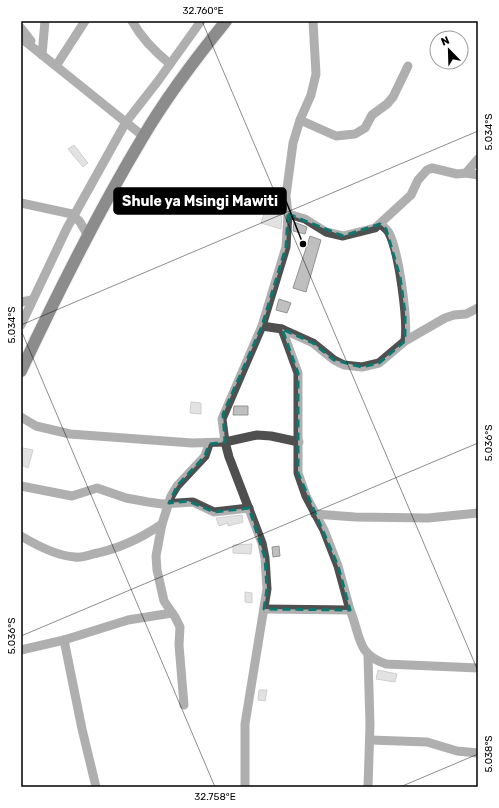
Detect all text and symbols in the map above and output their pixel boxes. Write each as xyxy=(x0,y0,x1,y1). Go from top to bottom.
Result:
text: 32.760°E xyxy=(182,5,224,17)
north arrow xyxy=(429,30,469,70)
text: N xyxy=(439,34,452,49)
text: 5.034°S xyxy=(483,114,495,150)
callout: Shule ya Msingi Mawiti xyxy=(114,188,286,214)
text: Shule ya Msingi Mawiti xyxy=(122,193,278,210)
text: 5.034°S xyxy=(6,307,18,343)
text: 5.036°S xyxy=(483,425,495,461)
text: 5.036°S xyxy=(6,618,18,654)
text: 5.038°S xyxy=(483,735,495,773)
text: 32.758°E xyxy=(194,791,236,803)

